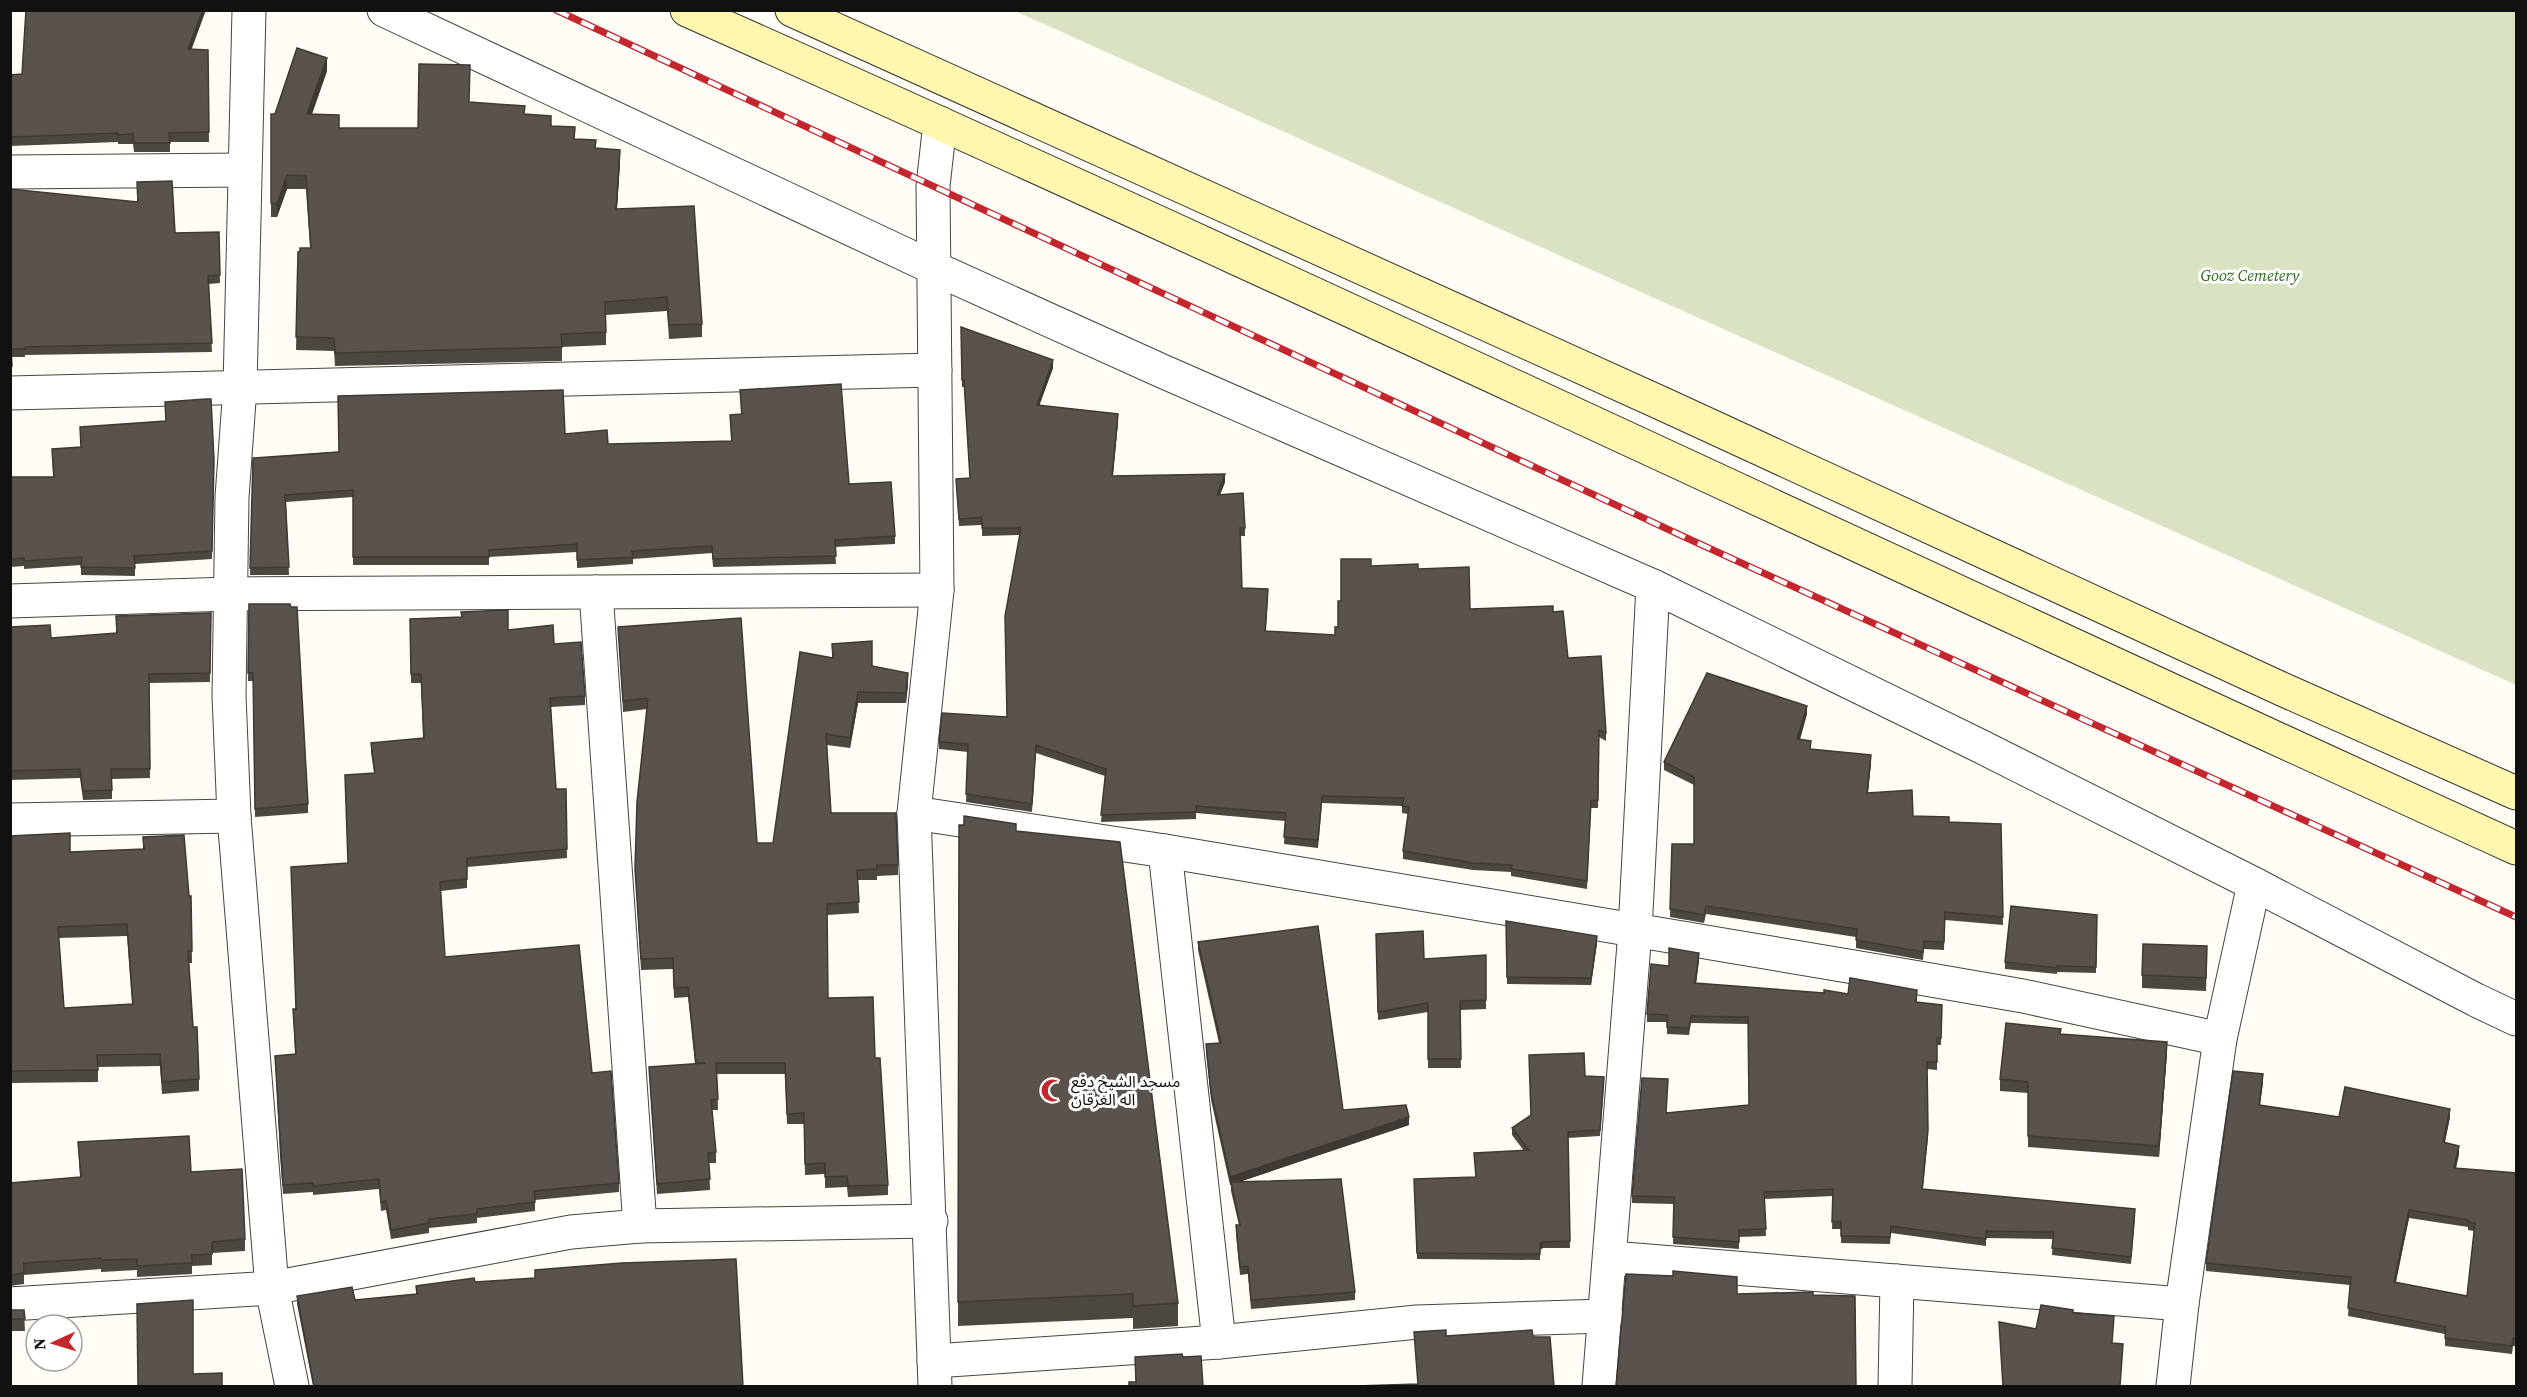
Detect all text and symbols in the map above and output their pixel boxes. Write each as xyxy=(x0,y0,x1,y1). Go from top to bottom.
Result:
park label: Gooz Cemetery xyxy=(2201,264,2300,286)
place label: مسجد الشيخ دفع اله الغرقان xyxy=(1071,1070,1180,1110)
mosque icon: مسجد الشيخ دفع اله الغرقان xyxy=(1040,1077,1066,1103)
north arrow xyxy=(24,1313,84,1373)
text: N xyxy=(28,1337,50,1351)

